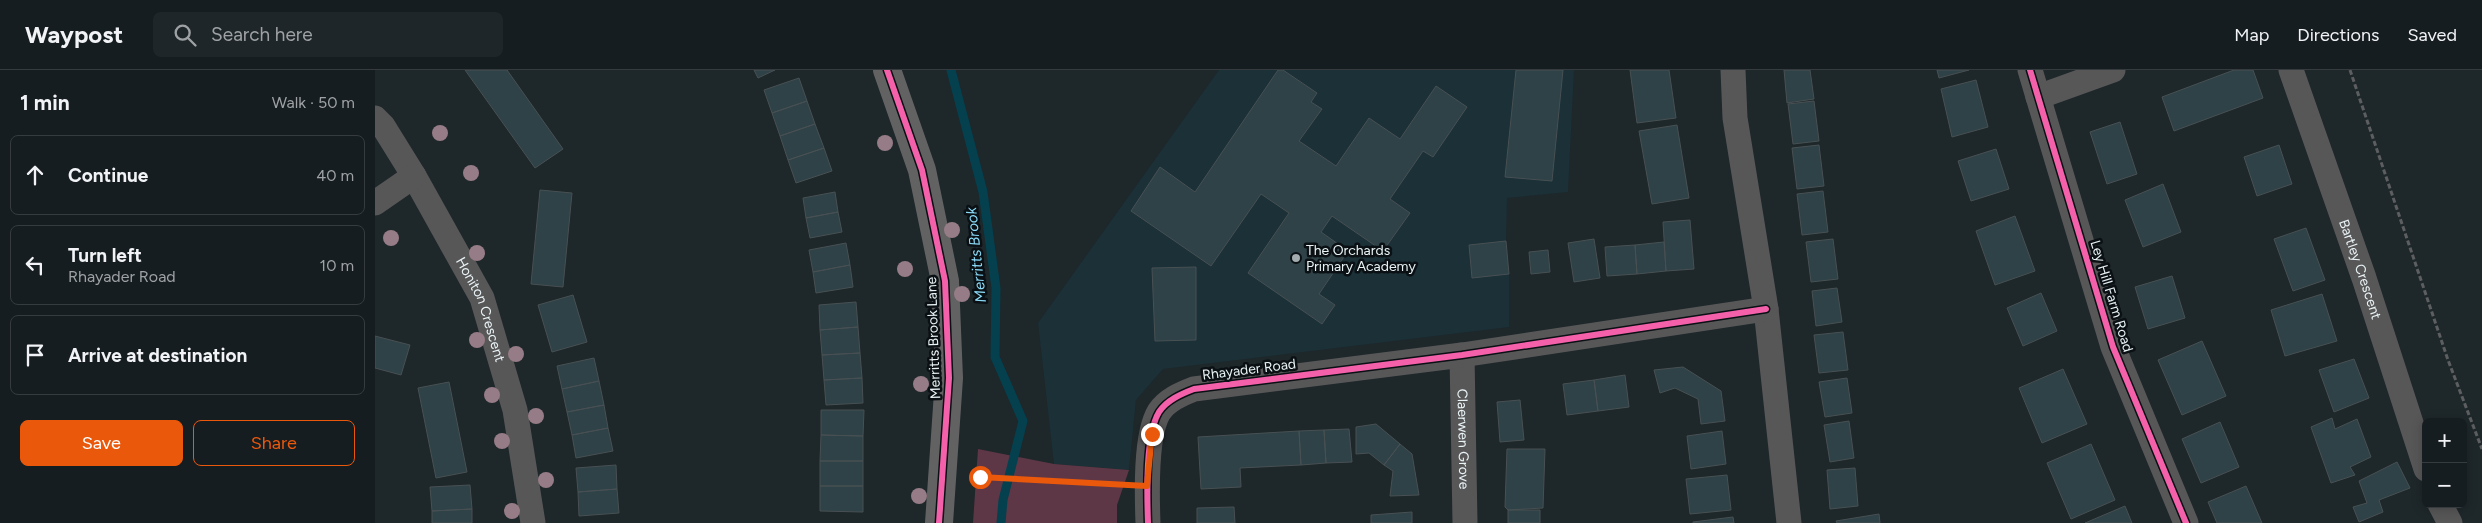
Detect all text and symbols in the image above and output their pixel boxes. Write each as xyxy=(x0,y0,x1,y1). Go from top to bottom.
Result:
search box xyxy=(153,12,503,57)
text: Waypost xyxy=(25,20,123,49)
icon: search xyxy=(171,21,199,49)
text: Search here xyxy=(211,23,313,46)
text: Map xyxy=(2234,24,2269,46)
text: Directions xyxy=(2297,24,2379,46)
text: Saved xyxy=(2407,24,2457,46)
text: 1 min xyxy=(20,90,70,115)
text: Walk · 50 m xyxy=(272,93,355,112)
icon: ahead xyxy=(21,161,49,189)
text: Continue xyxy=(68,164,148,187)
text: 40 m xyxy=(316,166,354,185)
water label: Merritts Brook xyxy=(962,206,990,304)
street label: Bartley Crescent xyxy=(2335,217,2385,322)
street label: Ley Hill Farm Road xyxy=(2086,238,2137,354)
place label: The Orchards Primary Academy xyxy=(1306,242,1416,275)
text: Turn left xyxy=(68,244,142,267)
icon: left xyxy=(21,251,49,279)
marker: The Orchards Primary Academy xyxy=(1290,252,1302,264)
street label: Honiton Crescent xyxy=(452,254,508,364)
text: 10 m xyxy=(320,256,354,275)
text: Rhayader Road xyxy=(68,267,176,286)
street label: Merritts Brook Lane xyxy=(923,276,944,399)
icon: arrive xyxy=(21,341,49,369)
text: Arrive at destination xyxy=(68,344,247,367)
street label: Rhayader Road xyxy=(1201,355,1297,384)
street label: Claerwen Grove xyxy=(1454,389,1472,490)
map controls xyxy=(2422,418,2467,508)
button: + xyxy=(2422,418,2467,463)
button: Save xyxy=(20,420,183,466)
button: Share xyxy=(193,420,355,466)
route end xyxy=(1141,423,1164,446)
button: − xyxy=(2422,463,2467,508)
route start xyxy=(969,466,992,489)

